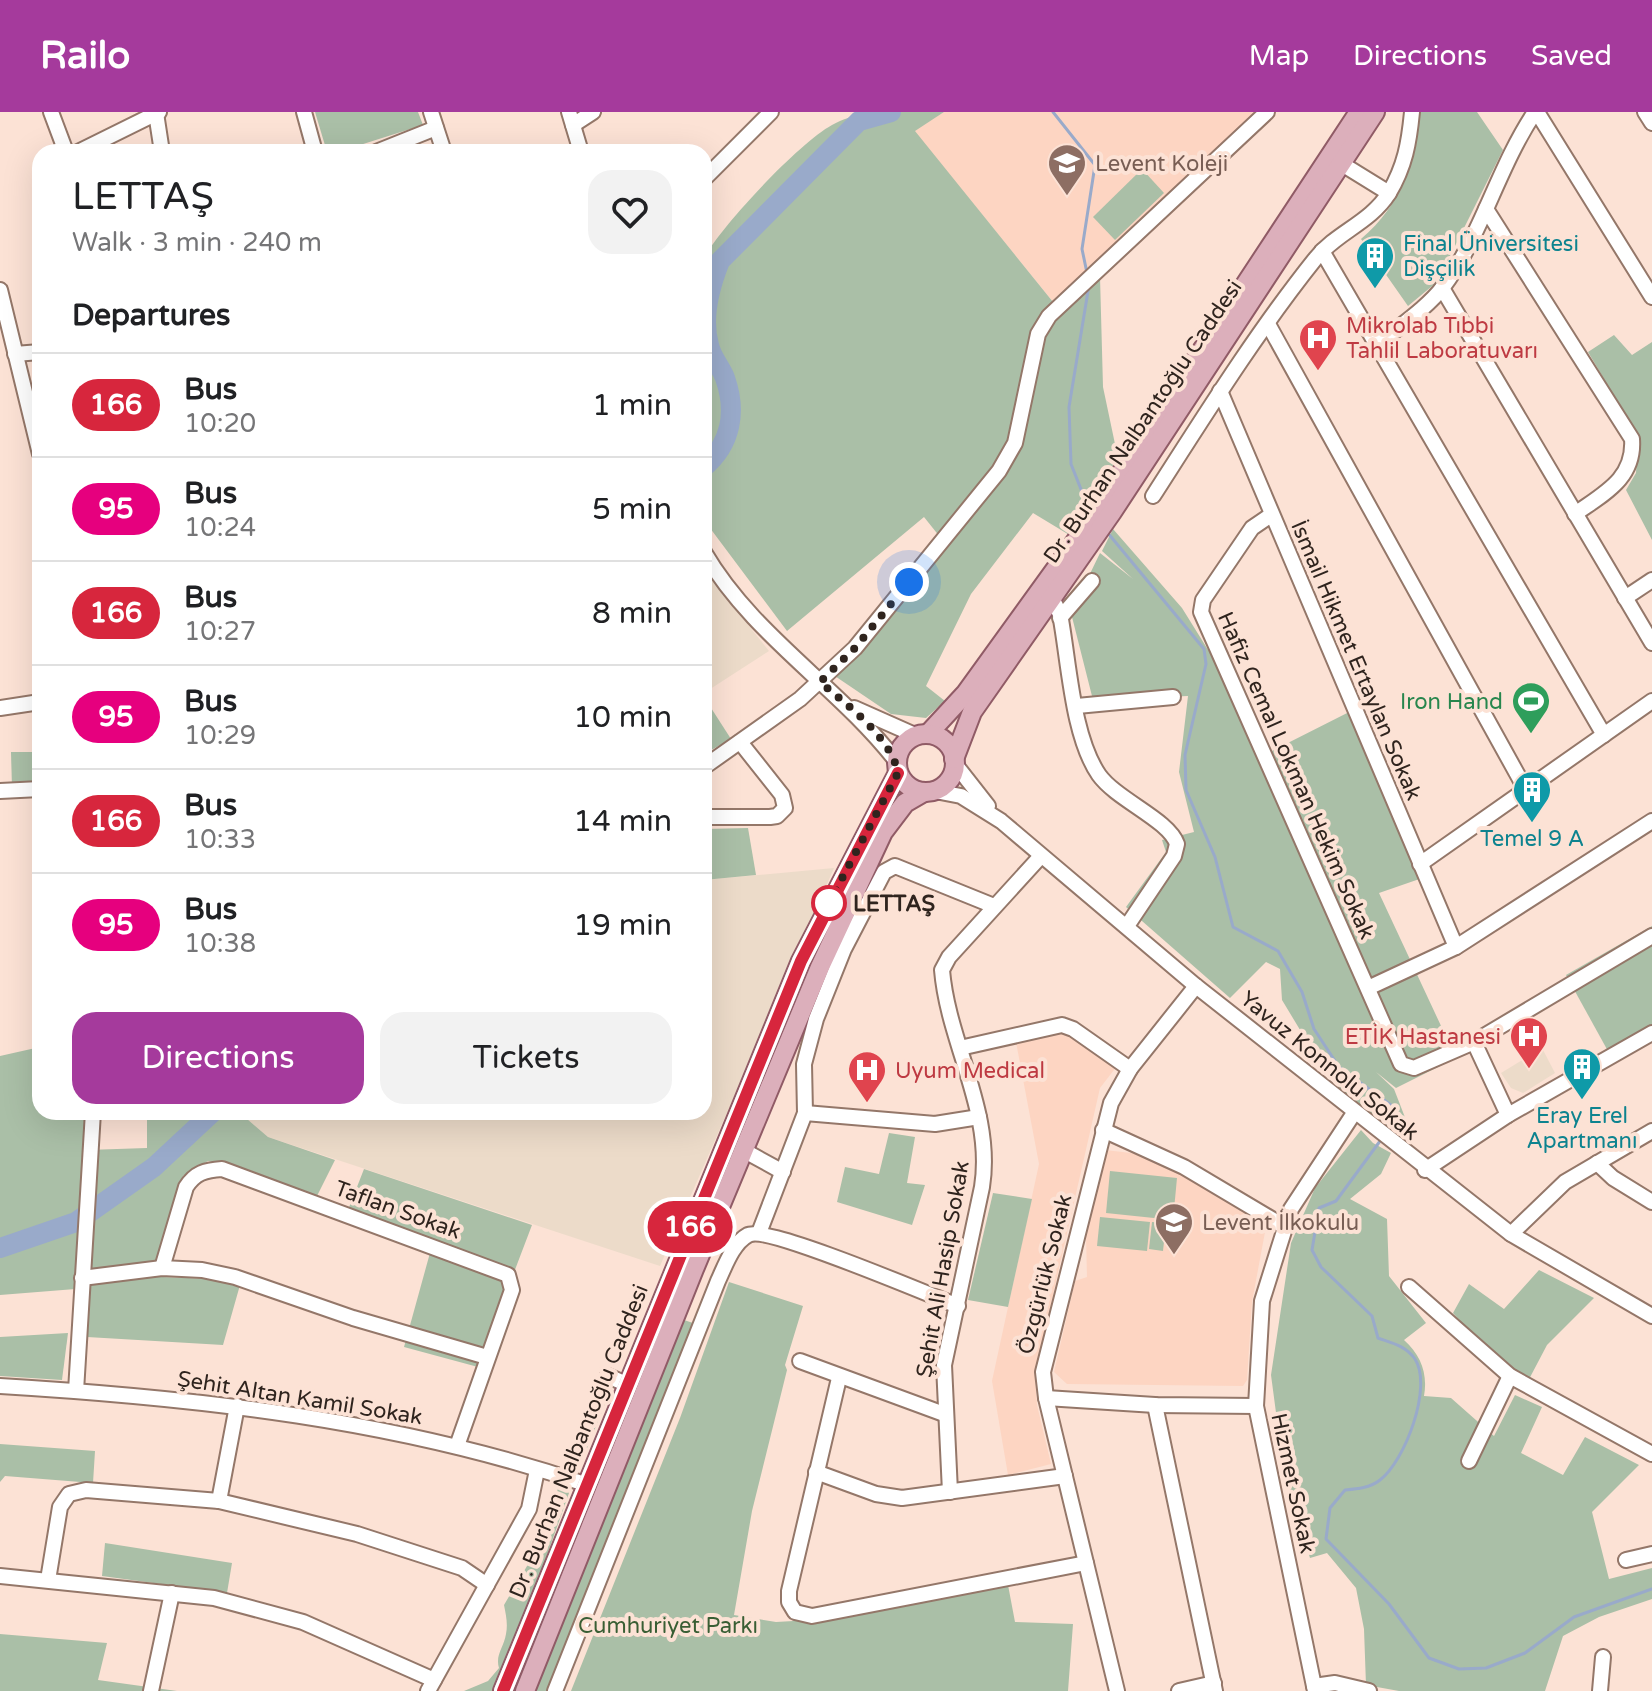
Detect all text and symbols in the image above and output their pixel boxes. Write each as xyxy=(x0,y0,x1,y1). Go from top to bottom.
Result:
text: Railo xyxy=(40,33,130,79)
text: Map xyxy=(1249,39,1309,73)
text: Directions xyxy=(1353,39,1487,73)
text: Saved xyxy=(1531,39,1612,73)
school or university icon: Levent Koleji xyxy=(1046,142,1088,197)
place label: Levent Koleji xyxy=(1095,151,1228,177)
button: heart xyxy=(588,170,672,254)
text: LETTAŞ xyxy=(72,174,214,220)
text: Walk · 3 min · 240 m xyxy=(72,227,322,258)
place label: Final Üniversitesi Dişçilik xyxy=(1403,231,1579,282)
building icon: Final Üniversitesi Dişçilik xyxy=(1354,235,1396,290)
street label: Dr. Burhan Nalbantoğlu Caddesi xyxy=(1038,275,1248,568)
text: Departures xyxy=(72,297,230,334)
place label: Mikrolab Tıbbi Tahlil Laboratuvarı xyxy=(1346,313,1538,364)
hospital icon: Mikrolab Tıbbi Tahlil Laboratuvarı xyxy=(1297,317,1339,372)
text: Bus xyxy=(184,371,237,408)
text: 1 min xyxy=(592,387,672,424)
text: 166 xyxy=(90,388,142,422)
text: 10:20 xyxy=(184,408,256,439)
text: Bus xyxy=(184,475,237,512)
text: 5 min xyxy=(592,491,672,528)
text: 95 xyxy=(98,492,134,526)
text: 10:24 xyxy=(184,512,256,543)
street label: İsmail Hikmet Ertaylan Sokak xyxy=(1285,517,1427,804)
your location xyxy=(889,562,929,602)
text: Bus xyxy=(184,579,237,616)
text: 8 min xyxy=(592,595,672,632)
text: 166 xyxy=(90,596,142,630)
street label: Hafiz Cemal Lokman Hekim Sokak xyxy=(1212,608,1380,943)
text: 10:27 xyxy=(184,616,256,647)
sports icon: Iron Hand xyxy=(1510,680,1552,735)
text: Bus xyxy=(184,683,237,720)
place label: Iron Hand xyxy=(1400,689,1503,715)
text: 10 min xyxy=(573,699,672,736)
text: 95 xyxy=(98,700,134,734)
text: 10:29 xyxy=(184,720,256,751)
building icon: Temel 9 A xyxy=(1511,769,1553,824)
text: Bus xyxy=(184,787,237,824)
text: 14 min xyxy=(573,803,672,840)
text: 166 xyxy=(90,804,142,838)
text: 10:33 xyxy=(184,824,256,855)
place label: Temel 9 A xyxy=(1480,826,1584,852)
marker: LETTAŞ xyxy=(812,886,846,920)
text: Bus xyxy=(184,891,237,928)
place label: LETTAŞ xyxy=(853,891,936,917)
text: 19 min xyxy=(573,907,672,944)
text: 95 xyxy=(98,908,134,942)
text: 10:38 xyxy=(184,928,256,959)
street label: Yavuz Konnolu Sokak xyxy=(1235,986,1424,1146)
button: Directions xyxy=(72,1012,364,1104)
button: Tickets xyxy=(380,1012,672,1104)
hospital icon: ETİK Hastanesi xyxy=(1508,1015,1550,1070)
place label: ETİK Hastanesi xyxy=(1345,1024,1501,1050)
building icon: Eray Erel Apartmanı xyxy=(1561,1046,1603,1101)
hospital icon: Uyum Medical xyxy=(846,1049,888,1104)
place label: Uyum Medical xyxy=(895,1058,1045,1084)
place label: Eray Erel Apartmanı xyxy=(1527,1103,1637,1154)
street label: Şehit Ali Hasip Sokak xyxy=(911,1159,975,1380)
street label: Taflan Sokak xyxy=(331,1175,464,1245)
street label: Özgürlük Sokak xyxy=(1012,1191,1077,1357)
line badge: 166 xyxy=(644,1201,736,1253)
school or university icon: Levent İlkokulu xyxy=(1153,1201,1195,1256)
text: 166 xyxy=(664,1210,716,1244)
place label: Levent İlkokulu xyxy=(1202,1210,1359,1236)
street label: Dr. Burhan Nalbantoğlu Caddesi xyxy=(504,1281,654,1602)
street label: Şehit Altan Kamil Sokak xyxy=(175,1366,424,1430)
street label: Hizmet Sokak xyxy=(1265,1411,1321,1556)
park label: Cumhuriyet Parkı xyxy=(578,1613,758,1639)

